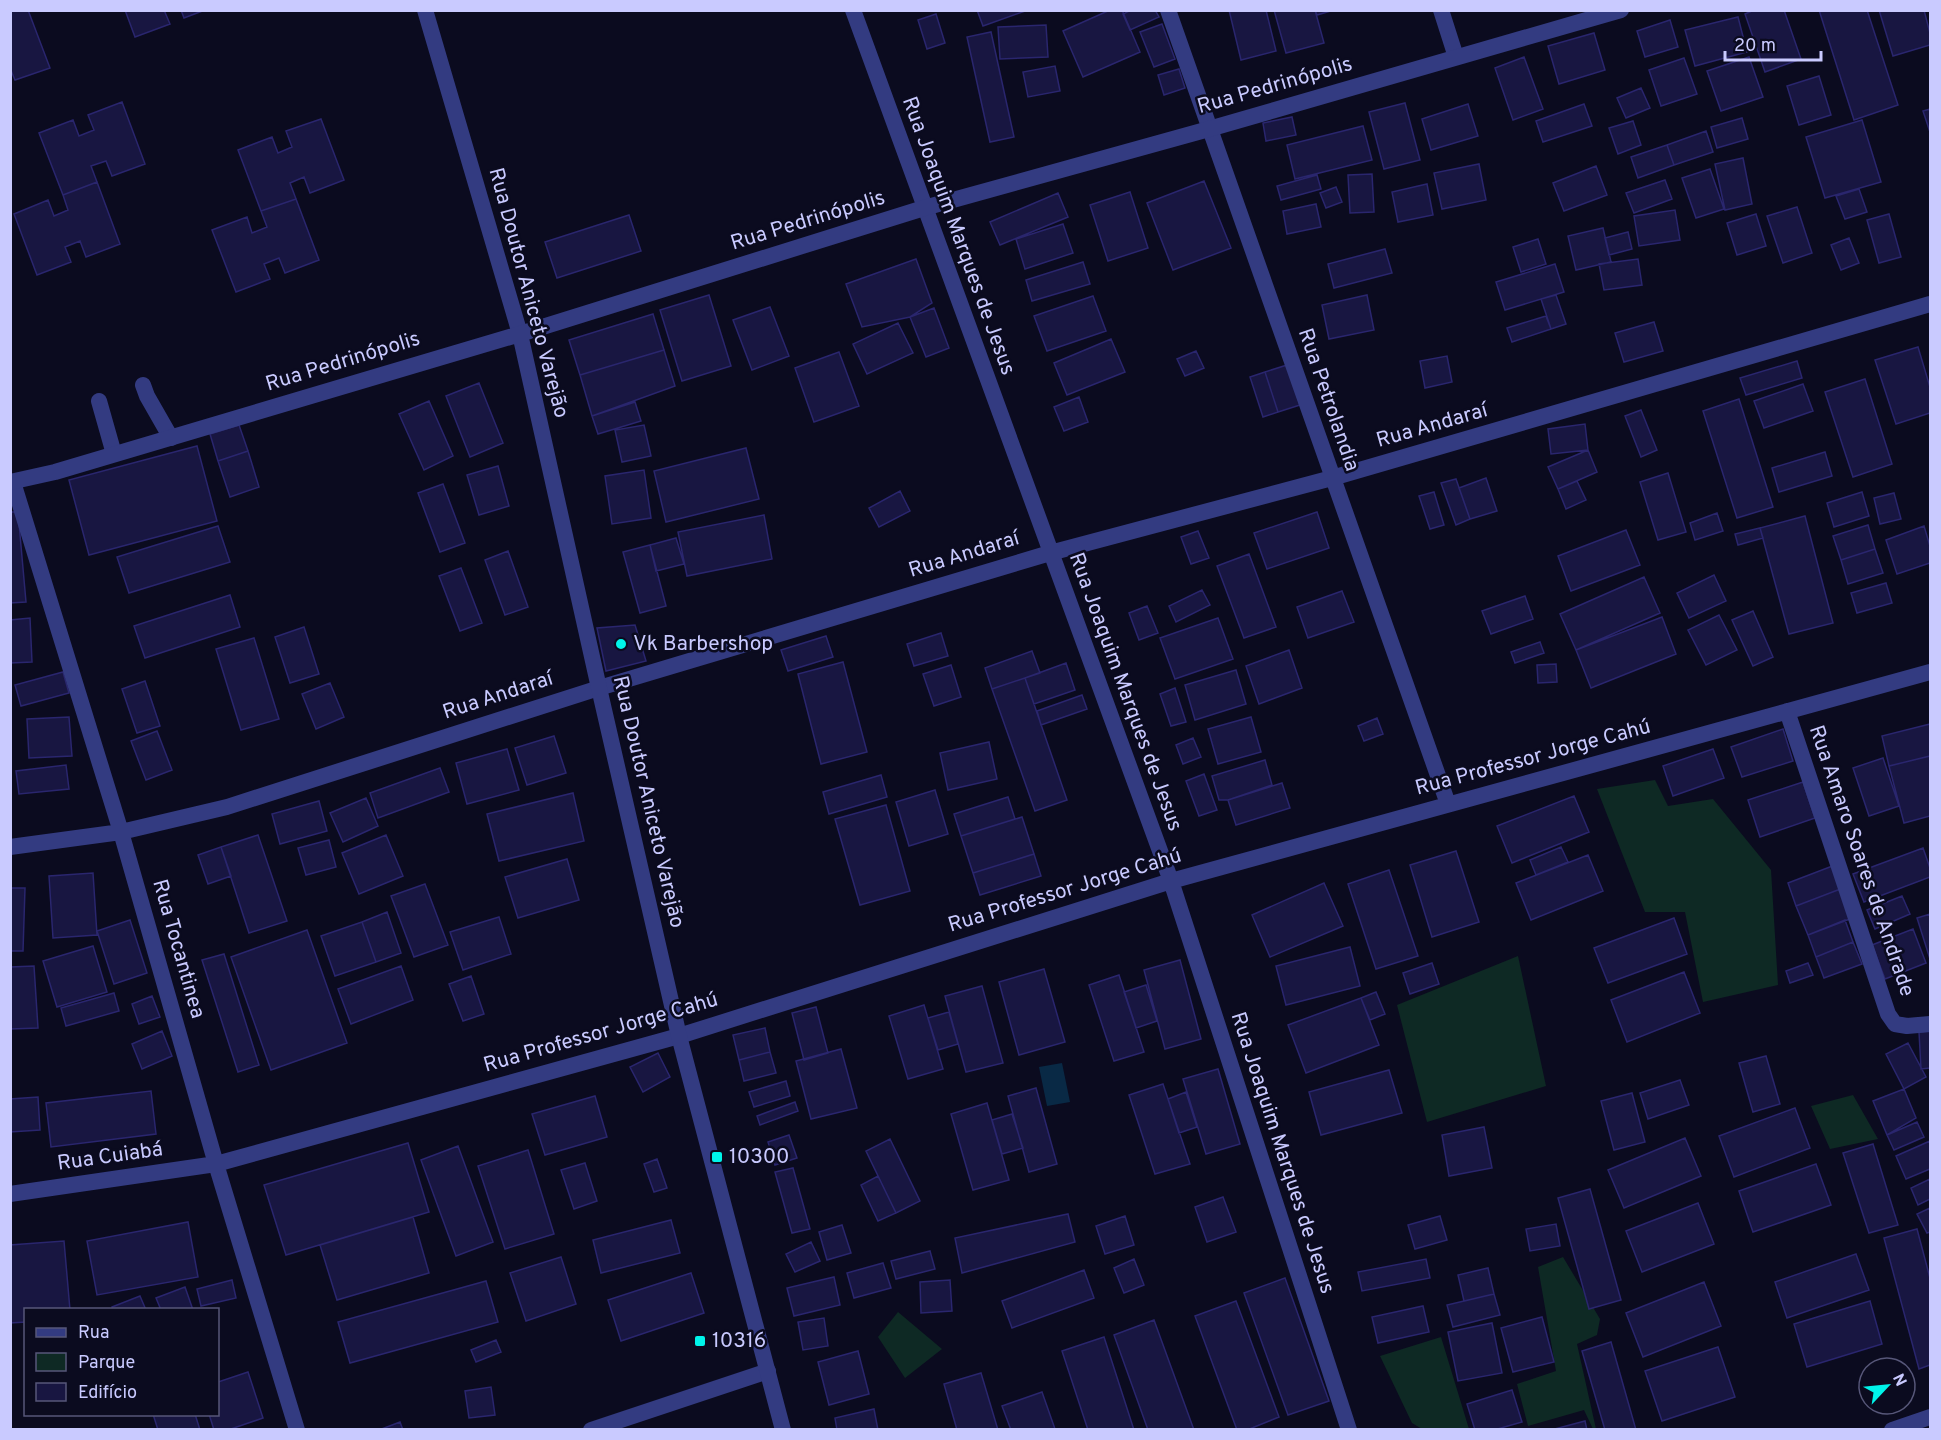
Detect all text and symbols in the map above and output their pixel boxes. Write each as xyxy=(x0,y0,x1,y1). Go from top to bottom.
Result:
scale bar xyxy=(1725,24,1821,62)
text: 20 m xyxy=(1734,35,1776,58)
street label: Rua Pedrinópolis xyxy=(1194,51,1356,121)
street label: Rua Joaquim Marques de Jesus xyxy=(895,93,1021,379)
street label: Rua Doutor Aniceto Varejão xyxy=(482,165,574,421)
street label: Rua Pedrinópolis xyxy=(727,185,889,257)
street label: Rua Petrolandia xyxy=(1291,325,1365,475)
street label: Rua Pedrinópolis xyxy=(262,326,424,398)
street label: Rua Andaraí xyxy=(1373,397,1492,455)
street label: Rua Andaraí xyxy=(905,525,1024,585)
street label: Rua Joaquim Marques de Jesus xyxy=(1062,549,1188,835)
place label: Vk Barbershop xyxy=(633,631,773,658)
marker: Vk Barbershop xyxy=(614,637,628,651)
street label: Rua Andaraí xyxy=(439,665,558,727)
street label: Rua Doutor Aniceto Varejão xyxy=(606,673,690,931)
street label: Rua Professor Jorge Cahú xyxy=(1412,714,1654,802)
street label: Rua Amaro Soares de Andrade xyxy=(1802,722,1920,1000)
street label: Rua Professor Jorge Cahú xyxy=(945,843,1185,939)
street label: Rua Tocantinea xyxy=(145,876,211,1022)
street label: Rua Professor Jorge Cahú xyxy=(481,987,721,1079)
street label: Rua Joaquim Marques de Jesus xyxy=(1224,1009,1340,1297)
street label: Rua Cuiabá xyxy=(56,1136,164,1178)
place label: 10300 xyxy=(729,1144,790,1171)
marker: 10300 xyxy=(710,1150,724,1164)
legend xyxy=(24,1308,219,1416)
text: Rua xyxy=(78,1322,109,1345)
place label: 10316 xyxy=(712,1328,766,1355)
marker: 10316 xyxy=(693,1334,707,1348)
text: Parque xyxy=(78,1352,135,1375)
north arrow xyxy=(1857,1356,1917,1416)
text: N xyxy=(1887,1371,1910,1390)
text: Edifício xyxy=(78,1382,137,1405)

